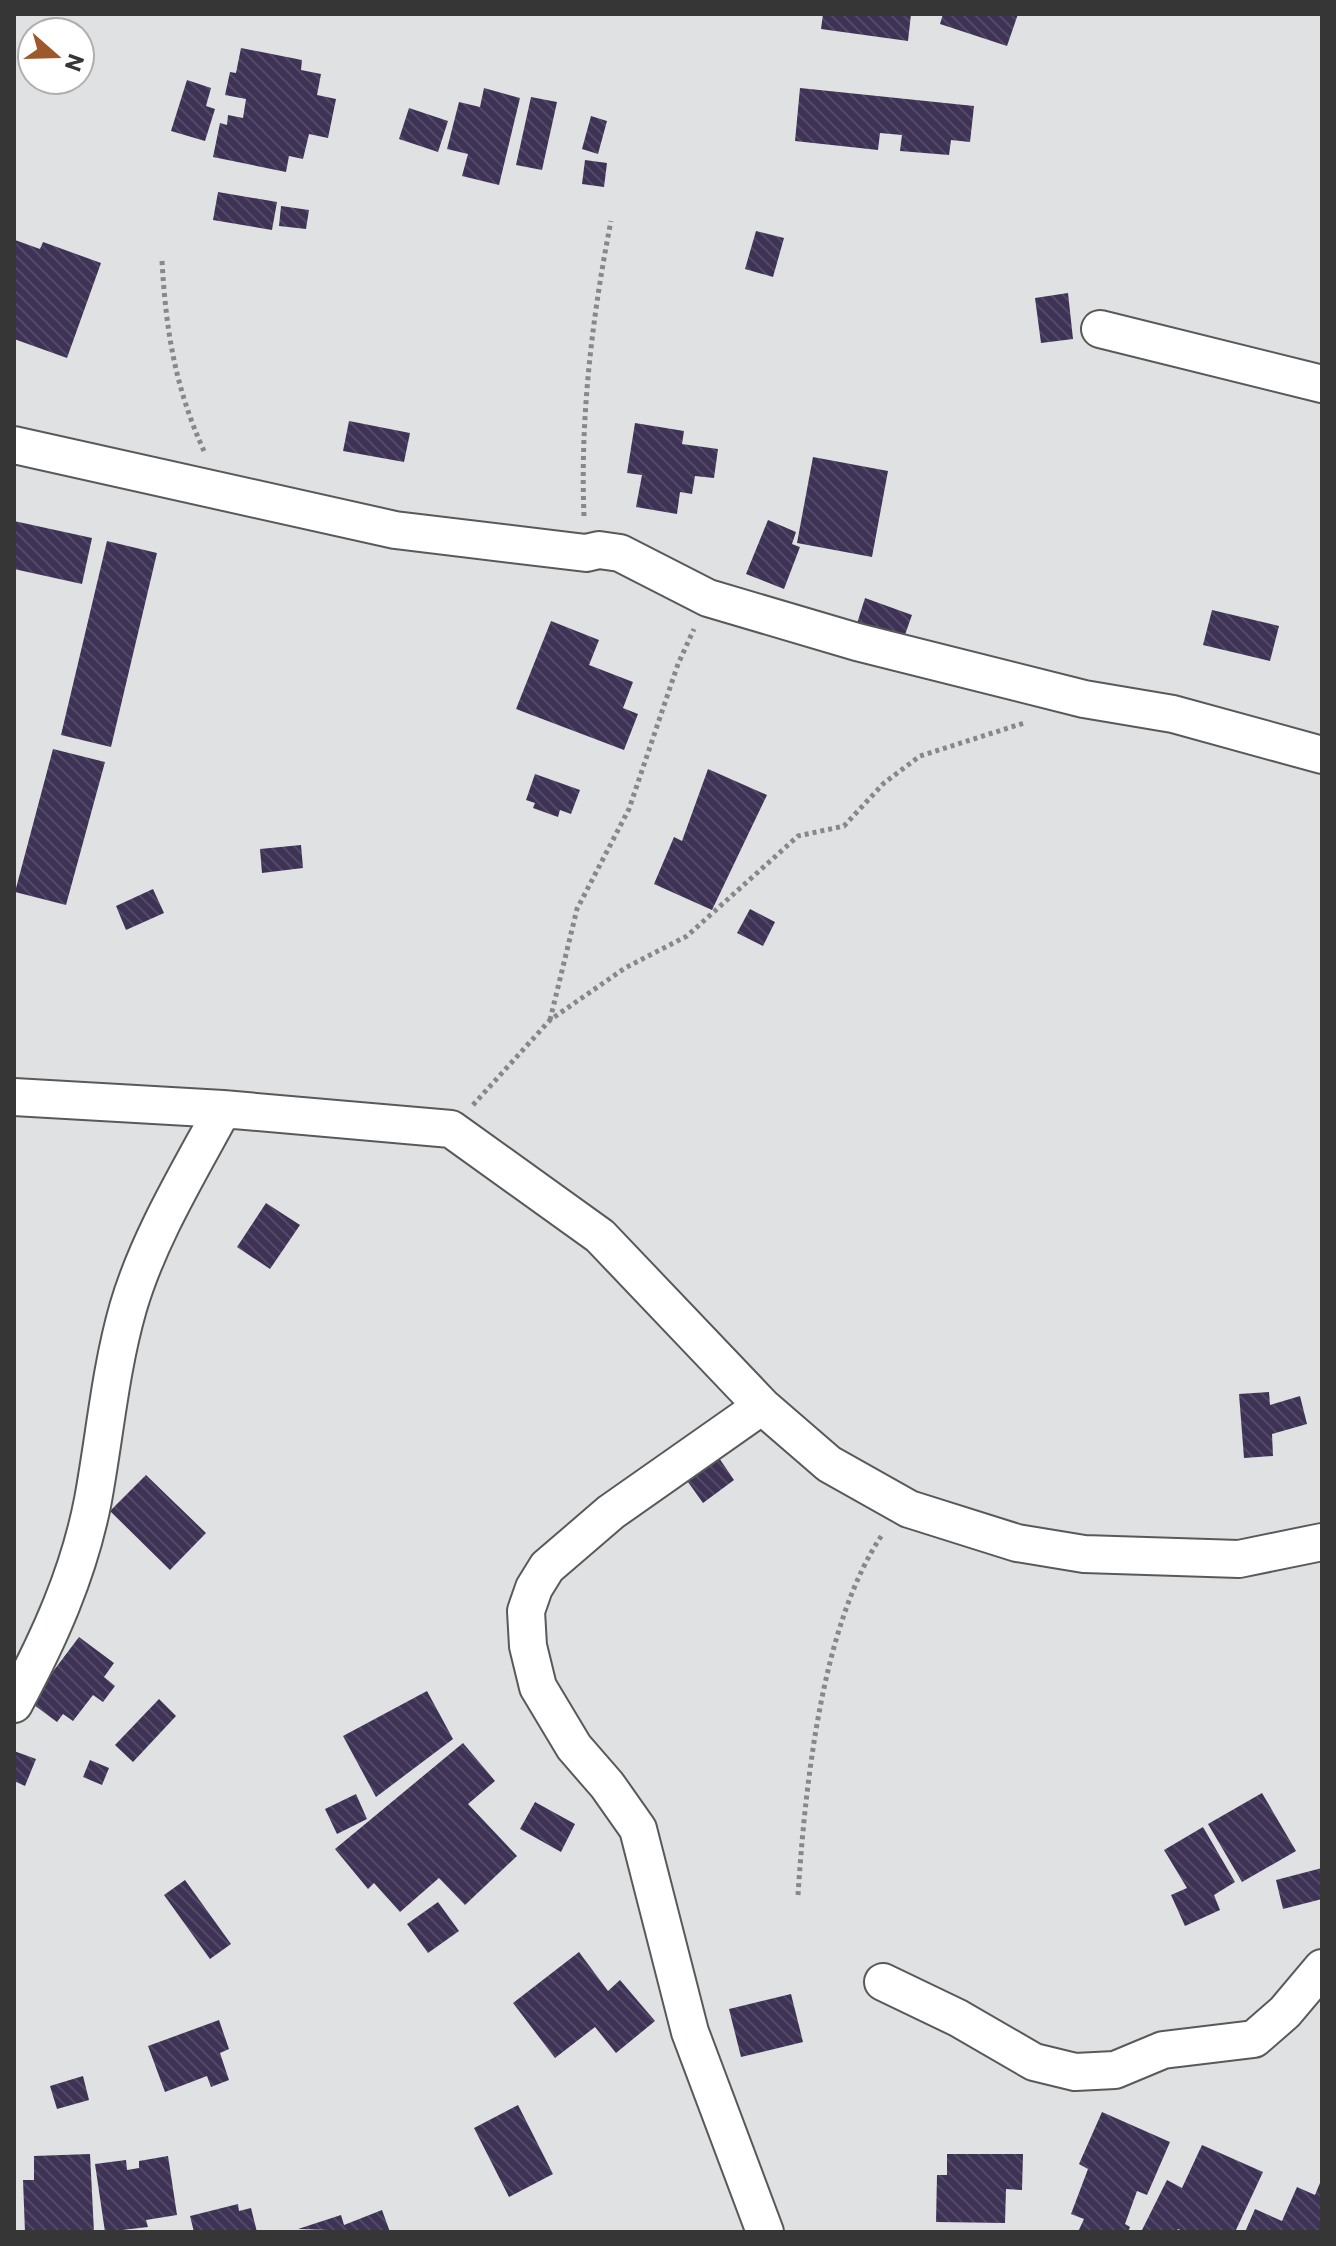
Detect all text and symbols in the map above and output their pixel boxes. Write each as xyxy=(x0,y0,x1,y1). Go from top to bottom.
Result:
north arrow xyxy=(16,16,96,96)
text: N xyxy=(60,51,91,75)

